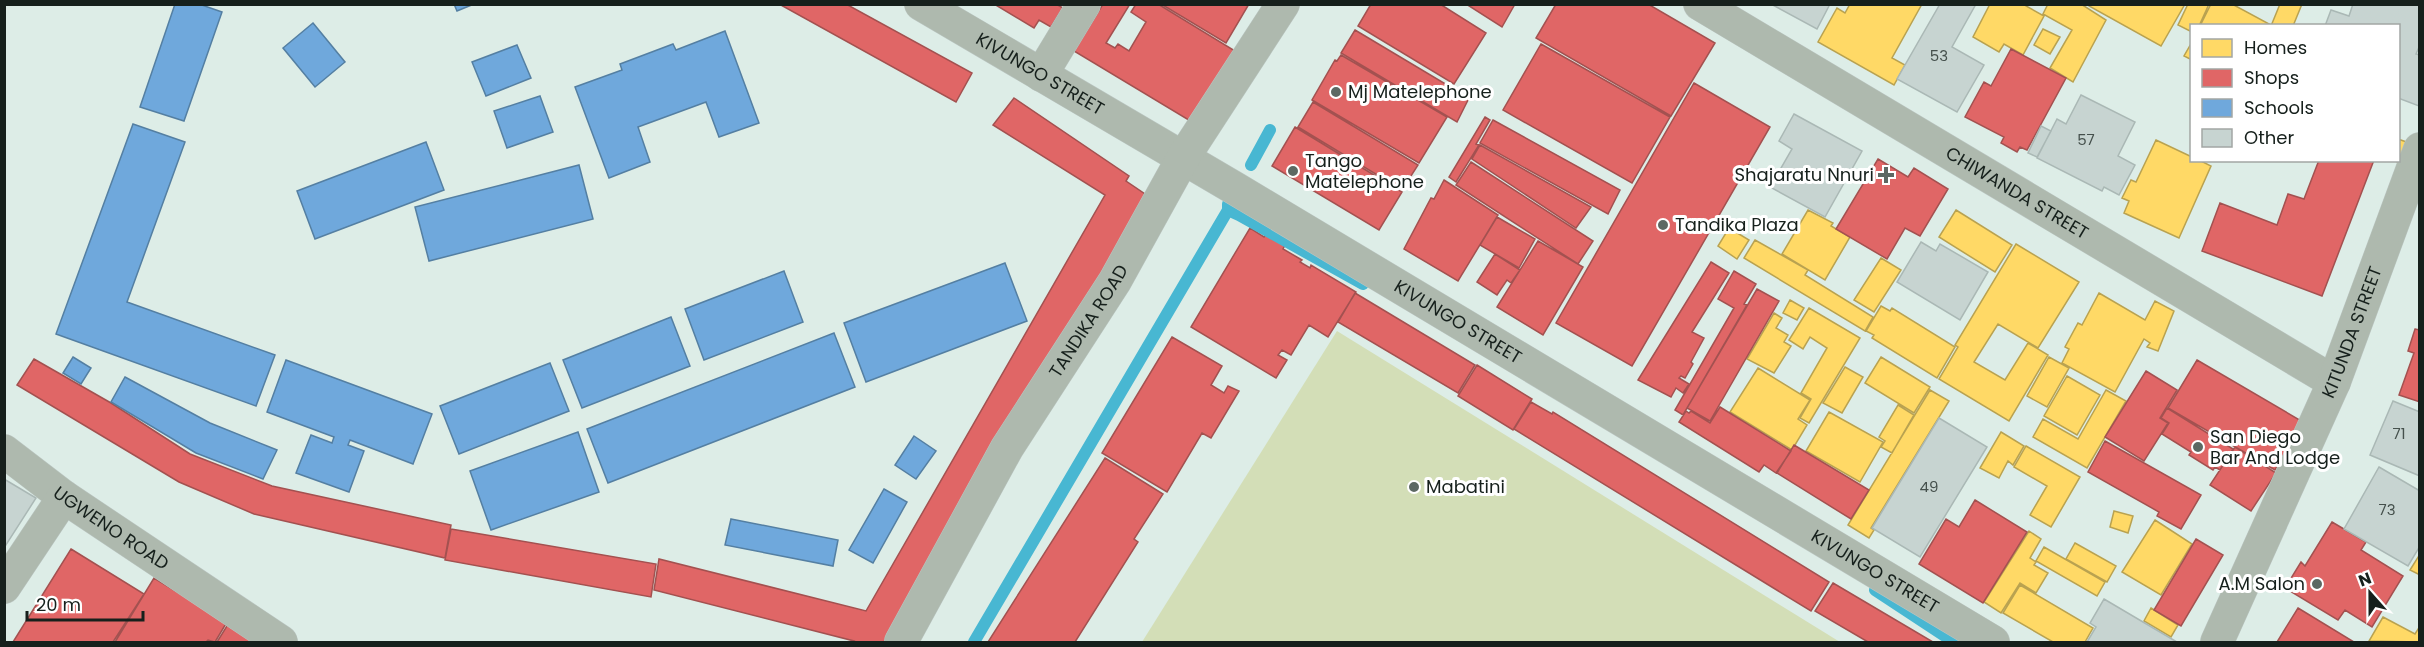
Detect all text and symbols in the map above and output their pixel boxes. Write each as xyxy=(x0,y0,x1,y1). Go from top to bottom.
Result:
legend xyxy=(2190,24,2400,162)
street label: KIVUNGO STREET xyxy=(972,26,1109,121)
text: Homes xyxy=(2244,35,2307,60)
house number: 53 xyxy=(1930,45,1948,66)
text: Shops xyxy=(2244,65,2299,90)
place label: Mj Matelephone xyxy=(1348,79,1492,104)
marker: Mj Matelephone xyxy=(1329,85,1343,99)
text: Schools xyxy=(2244,95,2314,120)
text: Other xyxy=(2244,125,2294,150)
house number: 57 xyxy=(2077,129,2095,150)
street label: CHIWANDA STREET xyxy=(1941,140,2094,245)
place label: Tango Matelephone xyxy=(1305,148,1424,194)
place label: Shajaratu Nnuri xyxy=(1735,162,1874,187)
marker: Tango Matelephone xyxy=(1286,164,1300,178)
marker: Shajaratu Nnuri xyxy=(1879,168,1893,182)
place label: Tandika Plaza xyxy=(1675,212,1799,237)
marker: Tandika Plaza xyxy=(1656,218,1670,232)
street label: TANDIKA ROAD xyxy=(1043,260,1134,382)
street label: KITUNDA STREET xyxy=(2315,262,2388,402)
street label: KIVUNGO STREET xyxy=(1390,274,1527,369)
house number: 71 xyxy=(2393,423,2406,444)
place label: San Diego Bar And Lodge xyxy=(2210,424,2340,470)
marker: San Diego Bar And Lodge xyxy=(2191,440,2205,454)
place label: Mabatini xyxy=(1426,474,1505,499)
house number: 49 xyxy=(1920,476,1938,497)
street label: UGWENO ROAD xyxy=(48,480,174,576)
marker: Mabatini xyxy=(1407,480,1421,494)
house number: 73 xyxy=(2378,499,2396,520)
street label: KIVUNGO STREET xyxy=(1807,523,1944,619)
north arrow xyxy=(2340,563,2400,623)
text: N xyxy=(2355,567,2375,592)
place label: A.M Salon xyxy=(2219,571,2305,596)
marker: A.M Salon xyxy=(2310,577,2324,591)
scale bar xyxy=(27,584,142,622)
text: 20 m xyxy=(36,592,81,617)

